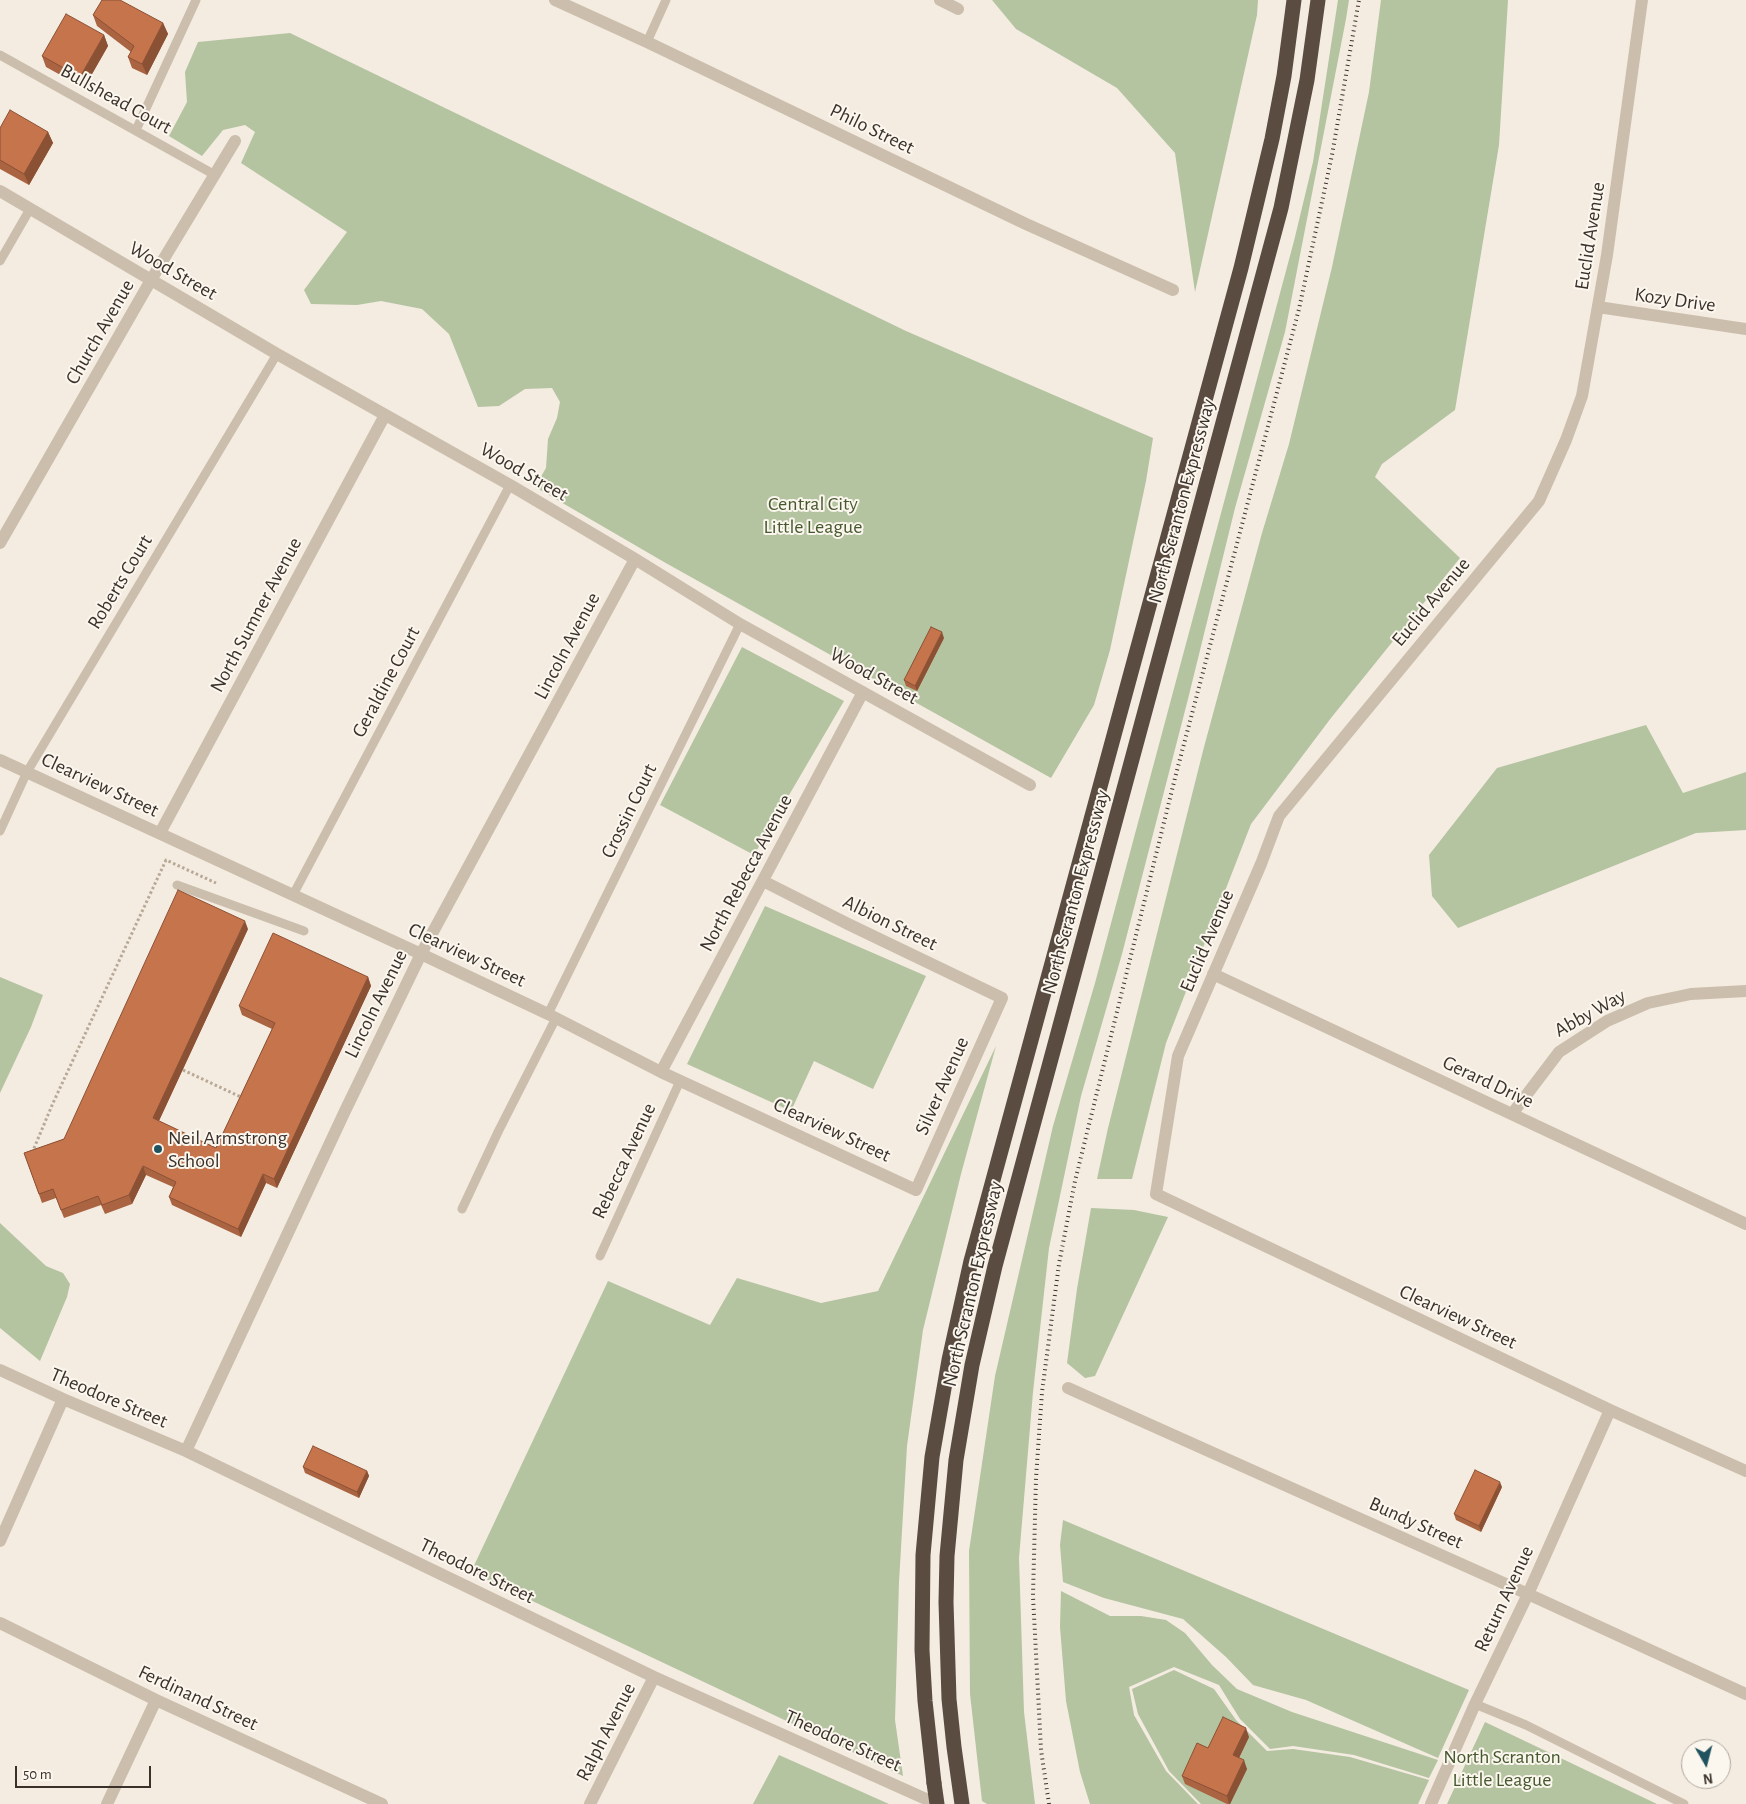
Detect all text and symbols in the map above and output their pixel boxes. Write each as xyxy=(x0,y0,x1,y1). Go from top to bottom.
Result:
street label: Bullshead Court xyxy=(56,59,176,139)
street label: Philo Street xyxy=(826,98,918,160)
street label: Euclid Avenue xyxy=(1570,180,1610,292)
street label: Wood Street xyxy=(125,236,221,306)
street label: Church Avenue xyxy=(60,275,140,389)
street label: Kozy Drive xyxy=(1633,282,1717,318)
street label: North Scranton Expressway xyxy=(1143,396,1221,606)
street label: Wood Street xyxy=(476,437,572,507)
park label: Central City Little League xyxy=(763,492,863,539)
street label: Roberts Court xyxy=(82,530,158,634)
street label: North Sumner Avenue xyxy=(205,533,307,697)
street label: Euclid Avenue xyxy=(1387,553,1475,651)
street label: Lincoln Avenue xyxy=(529,588,605,704)
street label: Geraldine Court xyxy=(347,623,425,741)
street label: Wood Street xyxy=(826,642,922,710)
street label: Clearview Street xyxy=(38,747,162,823)
street label: Crossin Court xyxy=(596,760,662,862)
street label: North Scranton Expressway xyxy=(1037,787,1115,997)
street label: North Rebecca Avenue xyxy=(694,790,798,956)
street label: Euclid Avenue xyxy=(1175,886,1239,996)
street label: Albion Street xyxy=(839,890,941,956)
street label: Clearview Street xyxy=(405,917,529,993)
street label: Lincoln Avenue xyxy=(339,946,413,1062)
street label: Abby Way xyxy=(1550,984,1630,1042)
street label: Silver Avenue xyxy=(910,1033,974,1139)
street label: Gerard Drive xyxy=(1439,1050,1537,1114)
street label: Clearview Street xyxy=(770,1092,894,1168)
street label: Rebecca Avenue xyxy=(587,1099,661,1223)
place label: Neil Armstrong School xyxy=(168,1126,287,1173)
marker: Neil Armstrong School xyxy=(152,1143,164,1155)
street label: North Scranton Expressway xyxy=(938,1179,1008,1389)
street label: Clearview Street xyxy=(1396,1279,1520,1355)
street label: Theodore Street xyxy=(47,1363,171,1433)
street label: Bundy Street xyxy=(1365,1492,1467,1554)
street label: Theodore Street xyxy=(416,1533,538,1609)
street label: Return Avenue xyxy=(1469,1542,1539,1656)
street label: Ferdinand Street xyxy=(134,1660,262,1736)
street label: Ralph Avenue xyxy=(571,1679,641,1785)
street label: Theodore Street xyxy=(781,1705,905,1777)
north arrow xyxy=(1681,1739,1731,1789)
park label: North Scranton Little League xyxy=(1443,1745,1561,1792)
scale bar xyxy=(18,1756,154,1788)
text: 50 m xyxy=(23,1767,52,1782)
text: N xyxy=(1702,1770,1714,1785)

